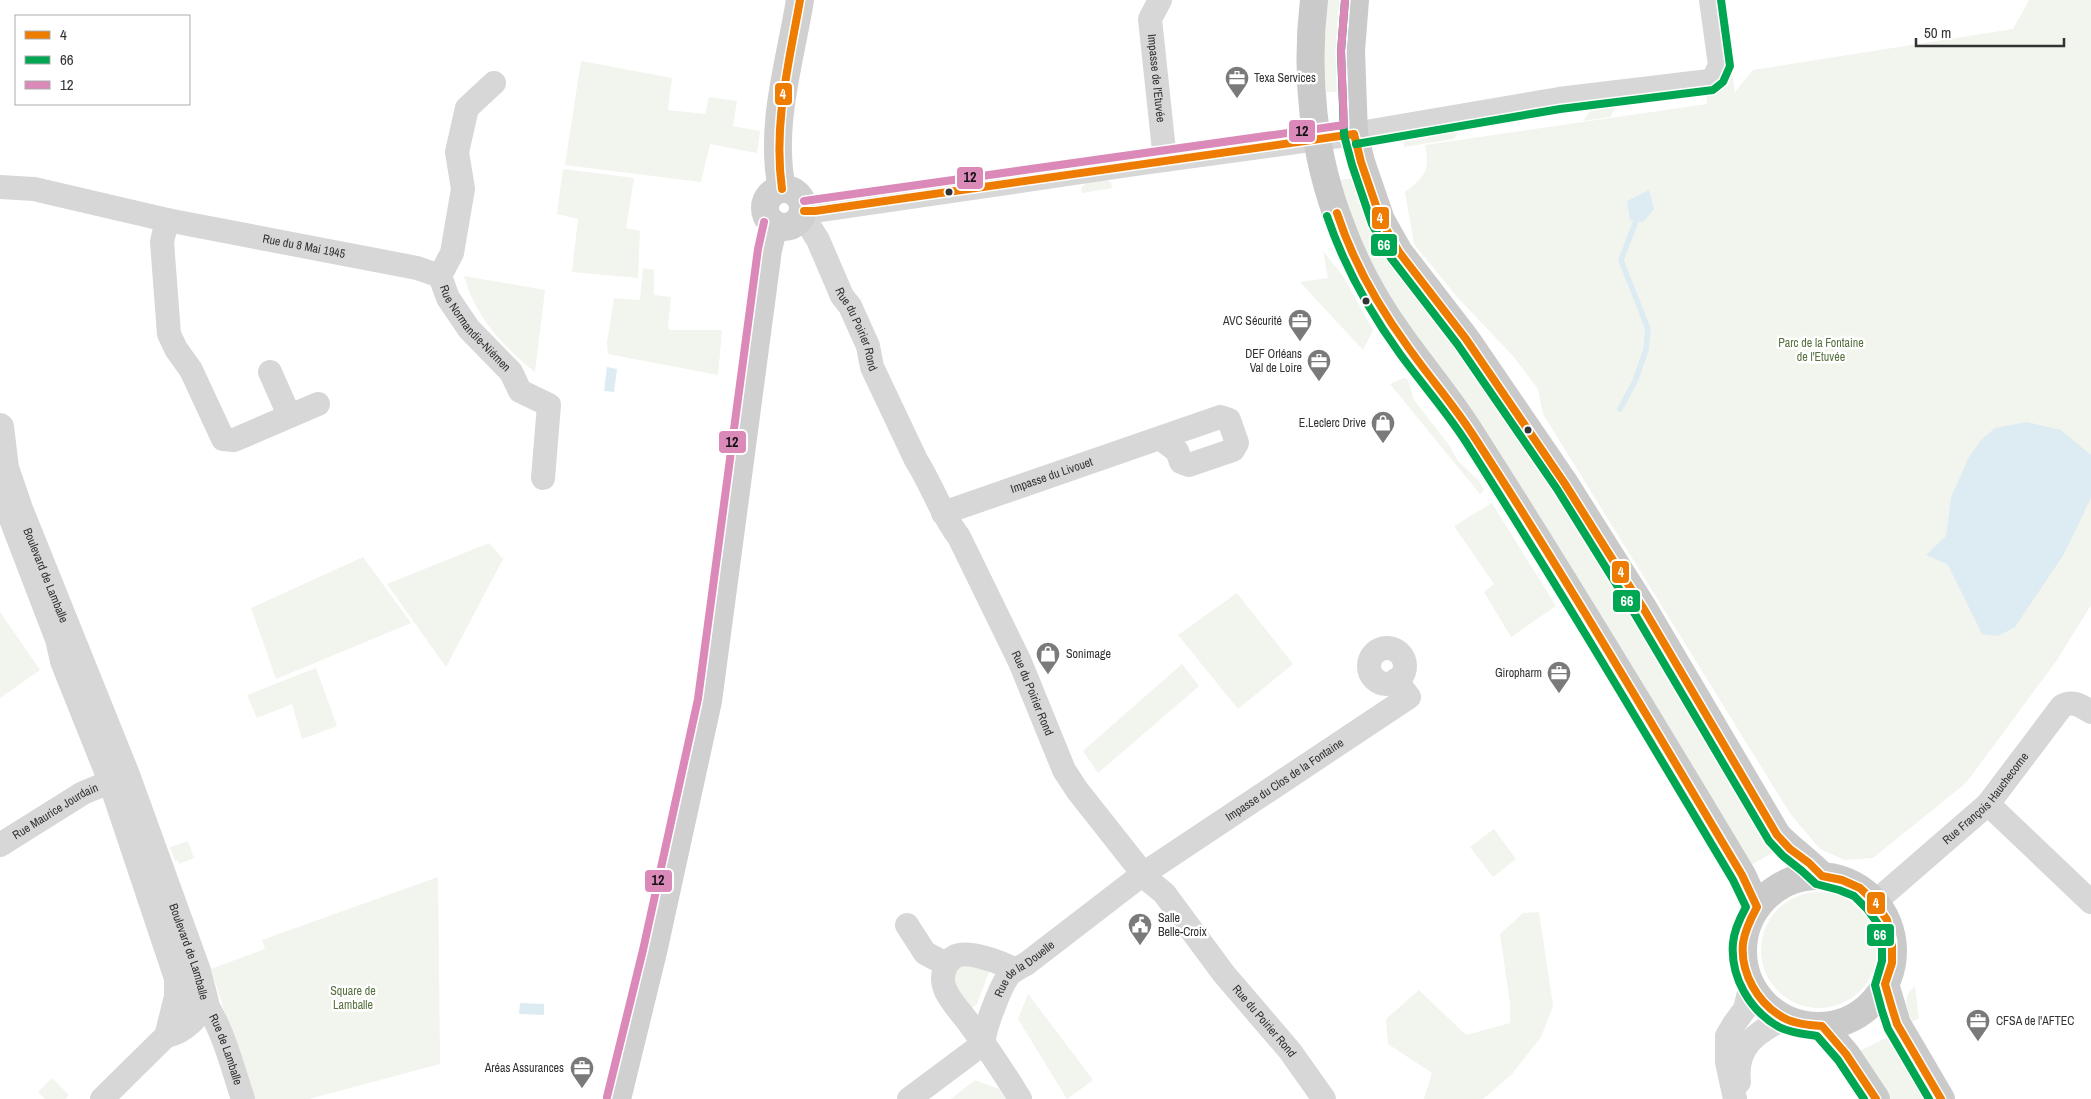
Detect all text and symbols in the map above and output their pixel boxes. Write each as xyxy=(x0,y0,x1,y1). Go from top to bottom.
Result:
legend xyxy=(15,15,190,105)
scale bar xyxy=(1916,15,2064,47)
text: 50 m xyxy=(1924,22,1951,43)
text: 4 xyxy=(60,24,67,45)
street label: Impasse de l'Etuvée xyxy=(1144,33,1169,123)
text: 66 xyxy=(60,49,74,70)
office icon: Texa Services xyxy=(1224,65,1250,99)
place label: Texa Services xyxy=(1254,70,1316,86)
text: 12 xyxy=(60,74,74,95)
line badge: 4 xyxy=(774,82,793,106)
text: 4 xyxy=(780,85,787,103)
line badge: 12 xyxy=(1288,119,1316,143)
text: 12 xyxy=(1296,122,1308,140)
line badge: 12 xyxy=(956,166,984,190)
text: 12 xyxy=(964,168,976,186)
unlabelled marker xyxy=(944,187,954,197)
line badge: 4 xyxy=(1371,206,1390,230)
text: 4 xyxy=(1377,209,1384,227)
street label: Rue du 8 Mai 1945 xyxy=(261,231,347,262)
line badge: 66 xyxy=(1370,233,1398,257)
text: 66 xyxy=(1378,236,1390,254)
street label: Rue Normandie-Niémen xyxy=(436,283,514,375)
street label: Rue du Poirier Rond xyxy=(831,285,881,374)
unlabelled marker xyxy=(1361,296,1371,306)
office icon: AVC Sécurité xyxy=(1287,308,1313,342)
place label: AVC Sécurité xyxy=(1222,313,1282,329)
park label: Parc de la Fontaine de l'Etuvée xyxy=(1778,335,1864,365)
place label: DEF Orléans Val de Loire xyxy=(1245,346,1302,376)
office icon: DEF Orléans Val de Loire xyxy=(1306,348,1332,382)
shop icon: E.Leclerc Drive xyxy=(1370,410,1396,444)
place label: E.Leclerc Drive xyxy=(1299,415,1366,431)
unlabelled marker xyxy=(1523,425,1533,435)
line badge: 12 xyxy=(718,430,747,454)
text: 12 xyxy=(726,433,738,451)
street label: Impasse du Livouet xyxy=(1008,454,1095,497)
street label: Boulevard de Lamballe xyxy=(19,525,72,625)
line badge: 4 xyxy=(1611,560,1630,584)
text: 4 xyxy=(1618,563,1625,581)
line badge: 66 xyxy=(1612,589,1641,613)
text: 66 xyxy=(1621,592,1633,610)
shop icon: Sonimage xyxy=(1035,641,1061,675)
place label: Sonimage xyxy=(1066,646,1111,662)
street label: Rue du Poirier Rond xyxy=(1008,648,1057,738)
office icon: Giropharm xyxy=(1546,660,1572,694)
place label: Giropharm xyxy=(1495,665,1542,681)
street label: Impasse du Clos de la Fontaine xyxy=(1222,735,1347,825)
street label: Rue François Hauchecorne xyxy=(1939,749,2032,848)
street label: Rue Maurice Jourdain xyxy=(9,780,101,843)
line badge: 12 xyxy=(644,869,673,893)
text: 12 xyxy=(652,871,664,889)
line badge: 4 xyxy=(1866,891,1886,915)
text: 4 xyxy=(1873,894,1880,912)
street label: Boulevard de Lamballe xyxy=(165,901,212,1002)
place label: Salle Belle-Croix xyxy=(1158,910,1207,940)
public building icon: Salle Belle-Croix xyxy=(1127,912,1153,946)
line badge: 66 xyxy=(1866,923,1895,947)
text: 66 xyxy=(1874,926,1886,944)
street label: Rue de la Douelle xyxy=(991,937,1058,1000)
street label: Rue du Poirier Rond xyxy=(1229,981,1300,1060)
park label: Square de Lamballe xyxy=(330,983,376,1013)
office icon: CFSA de l'AFTEC xyxy=(1965,1008,1991,1042)
street label: Rue de Lamballe xyxy=(205,1011,246,1087)
place label: CFSA de l'AFTEC xyxy=(1996,1013,2074,1029)
office icon: Aréas Assurances xyxy=(569,1055,595,1089)
place label: Aréas Assurances xyxy=(484,1060,564,1076)

